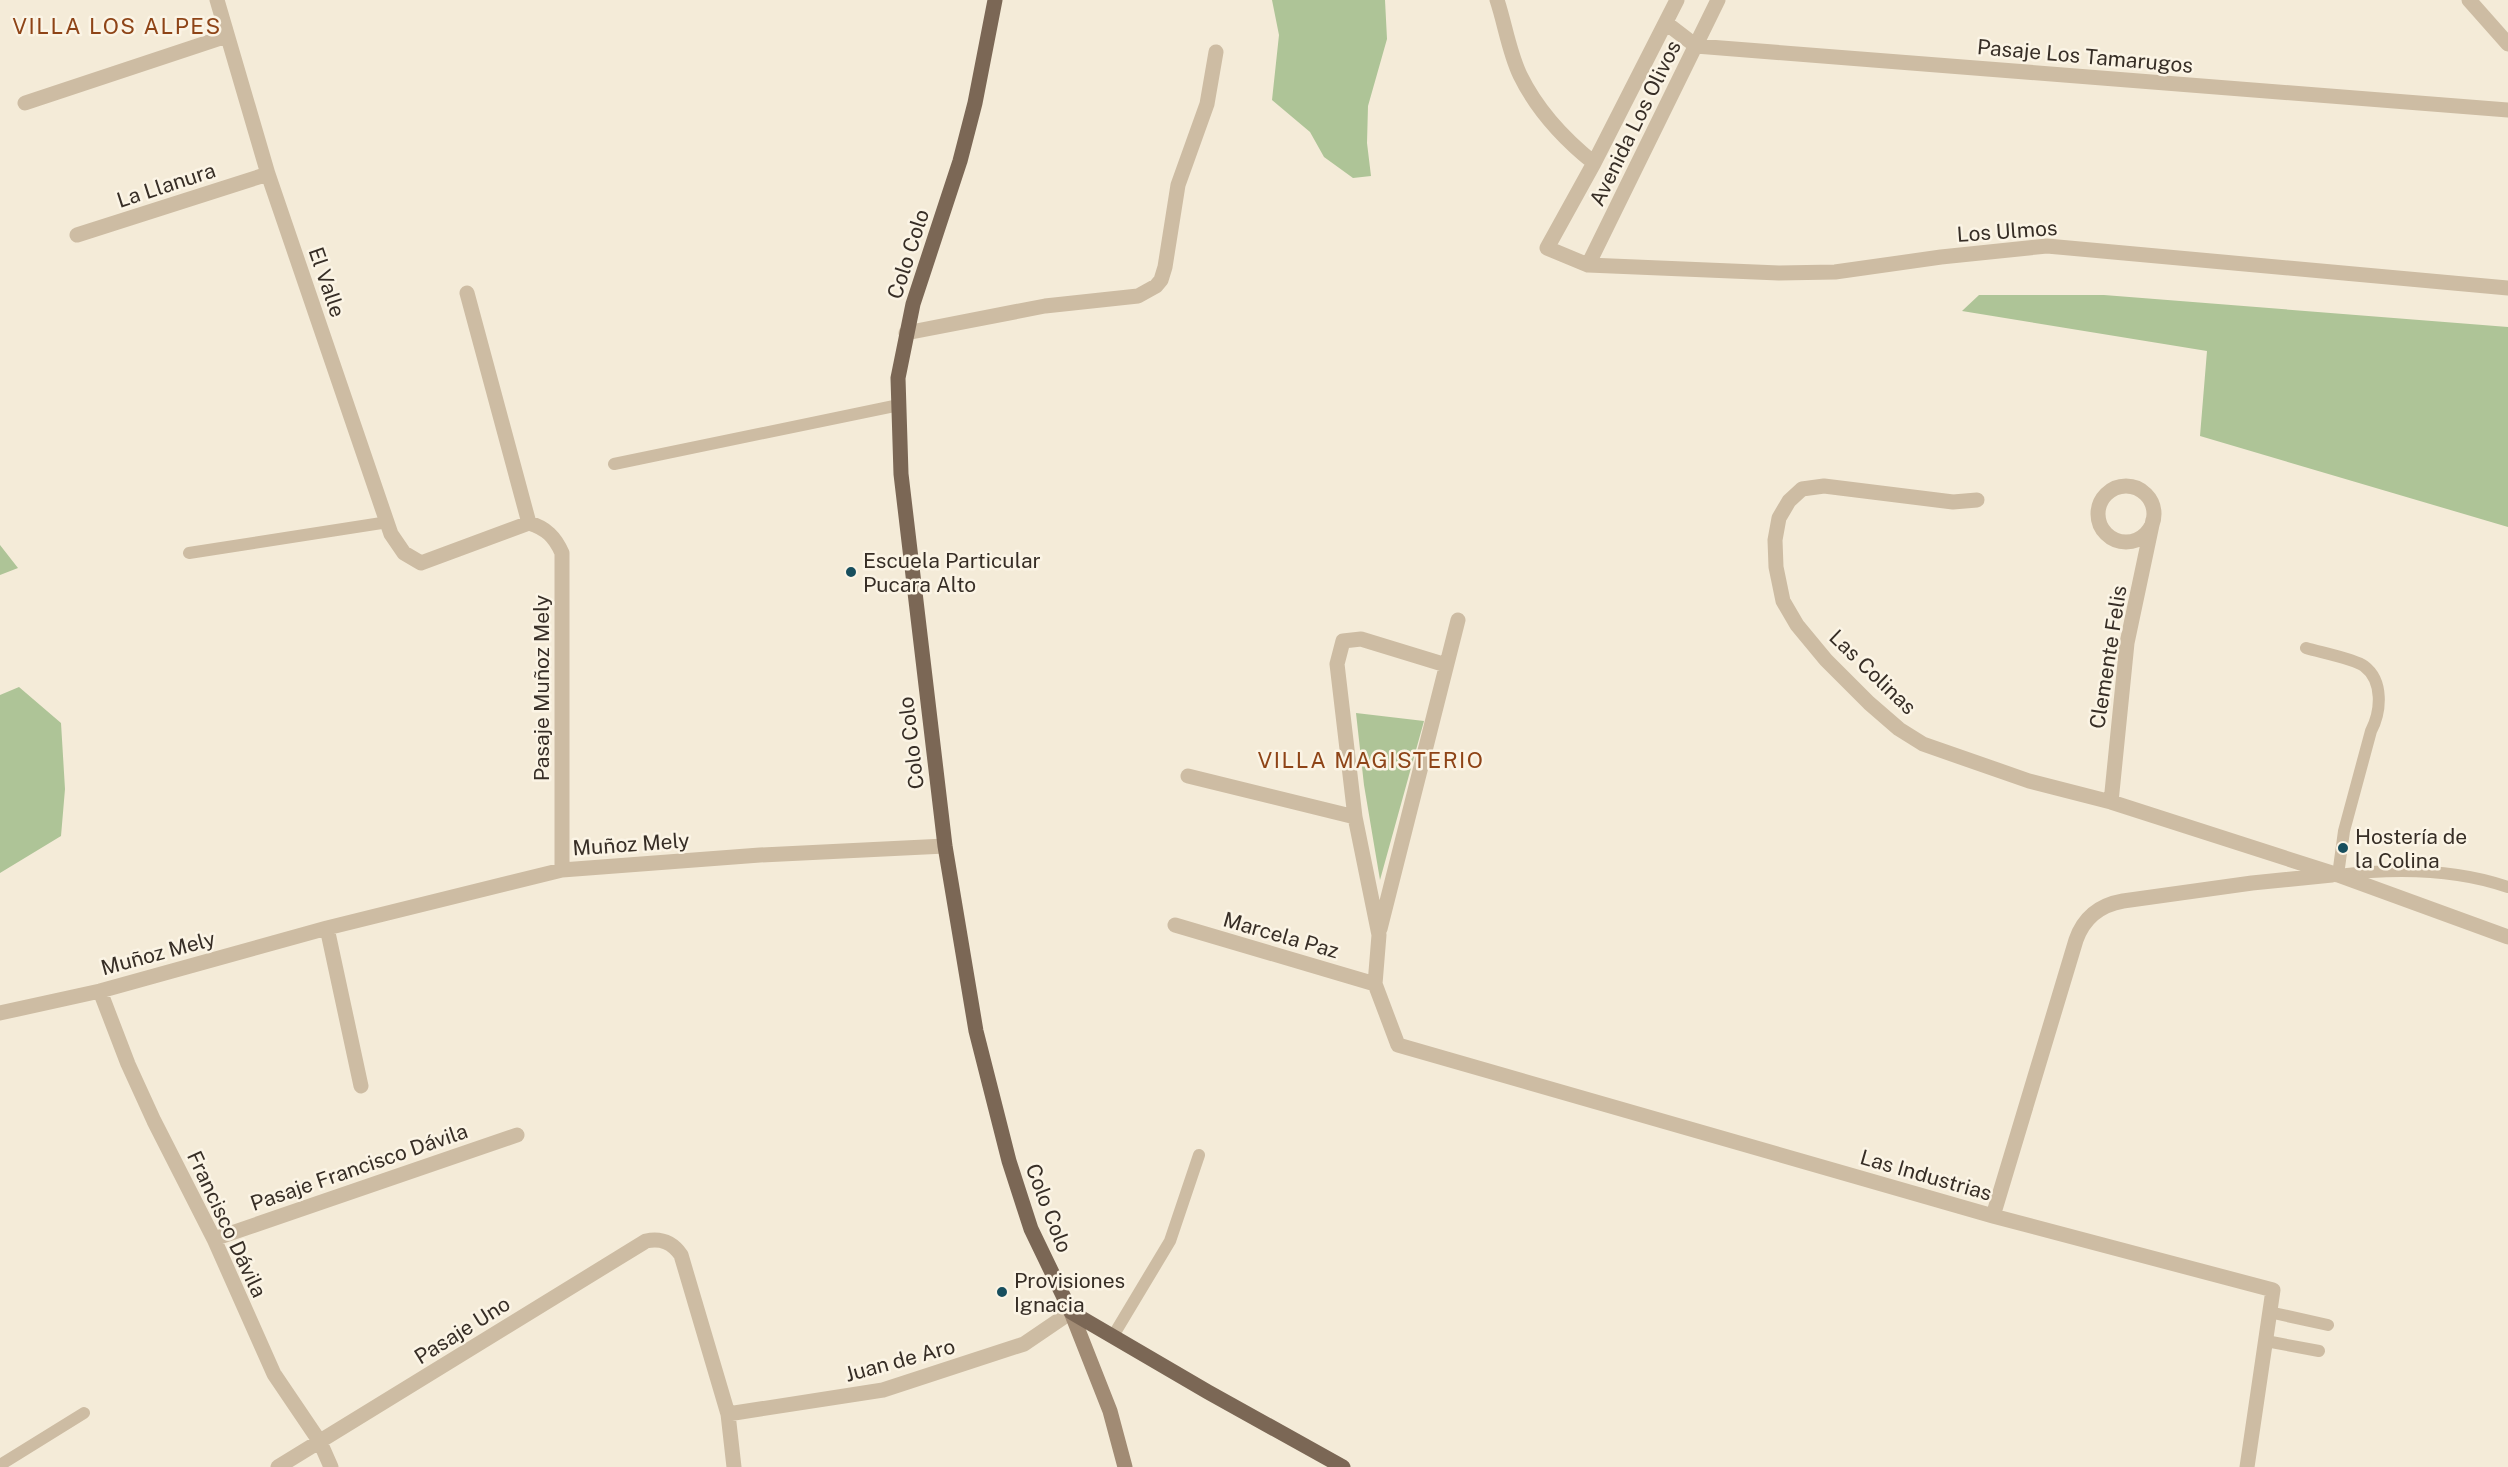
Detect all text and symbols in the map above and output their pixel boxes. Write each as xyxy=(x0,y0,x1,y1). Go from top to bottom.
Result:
district label: VILLA LOS ALPES xyxy=(12,13,222,39)
street label: Pasaje Los Tamarugos xyxy=(1976,34,2194,78)
street label: Avenida Los Olivos xyxy=(1584,36,1686,210)
street label: La Llanura xyxy=(113,157,219,213)
street label: Colo Colo xyxy=(882,206,934,302)
street label: Los Ulmos xyxy=(1956,215,2058,247)
street label: El Valle xyxy=(303,244,351,320)
place label: Escuela Particular Pucara Alto xyxy=(863,548,1041,597)
marker: Escuela Particular Pucara Alto xyxy=(844,565,858,579)
street label: Clemente Felis xyxy=(2084,584,2132,730)
street label: Pasaje Muñoz Mely xyxy=(529,595,554,781)
street label: Las Colinas xyxy=(1824,624,1922,720)
street label: Colo Colo xyxy=(893,695,929,791)
district label: VILLA MAGISTERIO xyxy=(1258,747,1484,773)
place label: Hostería de la Colina xyxy=(2355,824,2467,873)
street label: Muñoz Mely xyxy=(572,827,690,861)
marker: Hostería de la Colina xyxy=(2336,841,2350,855)
street label: Marcela Paz xyxy=(1220,907,1342,963)
street label: Muñoz Mely xyxy=(98,926,218,980)
street label: Pasaje Francisco Dávila xyxy=(247,1118,471,1216)
street label: Las Industrias xyxy=(1857,1144,1995,1206)
street label: Francisco Dávila xyxy=(182,1147,272,1301)
street label: Colo Colo xyxy=(1021,1160,1077,1256)
place label: Provisiones Ignacia xyxy=(1014,1268,1125,1317)
marker: Provisiones Ignacia xyxy=(995,1285,1009,1299)
street label: Pasaje Uno xyxy=(410,1291,514,1369)
street label: Juan de Aro xyxy=(842,1333,958,1387)

